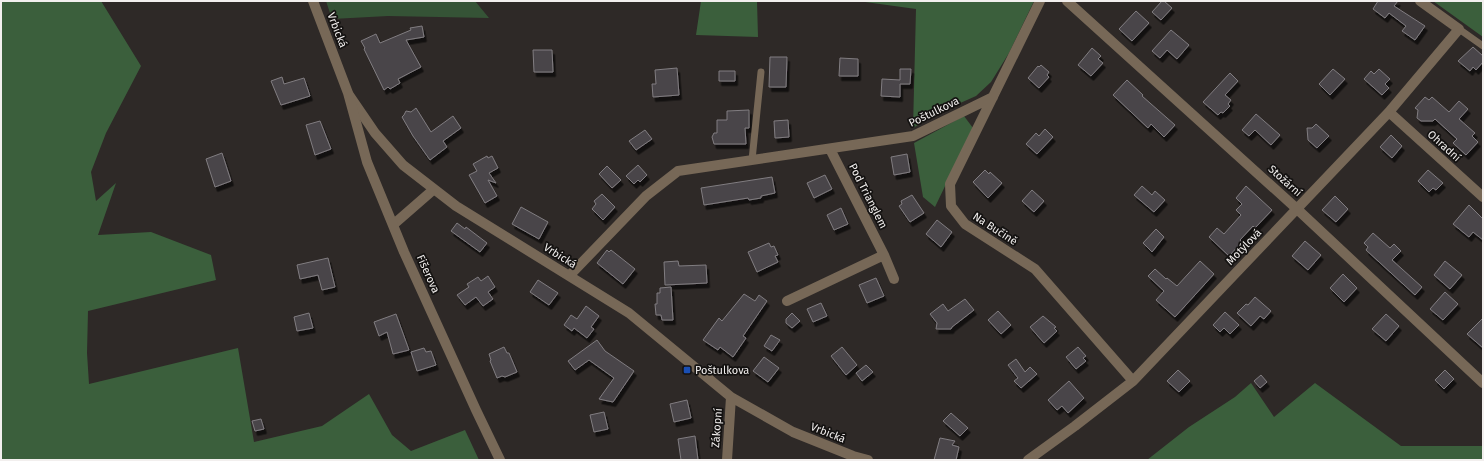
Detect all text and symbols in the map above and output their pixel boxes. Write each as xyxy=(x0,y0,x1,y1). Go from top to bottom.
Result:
street label: Vrbická xyxy=(324,11,350,49)
street label: Poštulkova xyxy=(907,94,961,130)
street label: Ohradní xyxy=(1425,128,1463,164)
street label: Pod Trianglem xyxy=(846,161,890,231)
street label: Stožární xyxy=(1266,163,1304,199)
street label: Na Bučině xyxy=(970,210,1020,248)
street label: Motýlová xyxy=(1224,226,1264,268)
street label: Vrbická xyxy=(541,241,579,271)
street label: Fišerova xyxy=(414,253,442,295)
place label: Poštulkova xyxy=(695,364,749,377)
marker: Poštulkova xyxy=(682,365,692,375)
street label: Zákopní xyxy=(709,408,725,448)
street label: Vrbická xyxy=(809,420,847,446)

